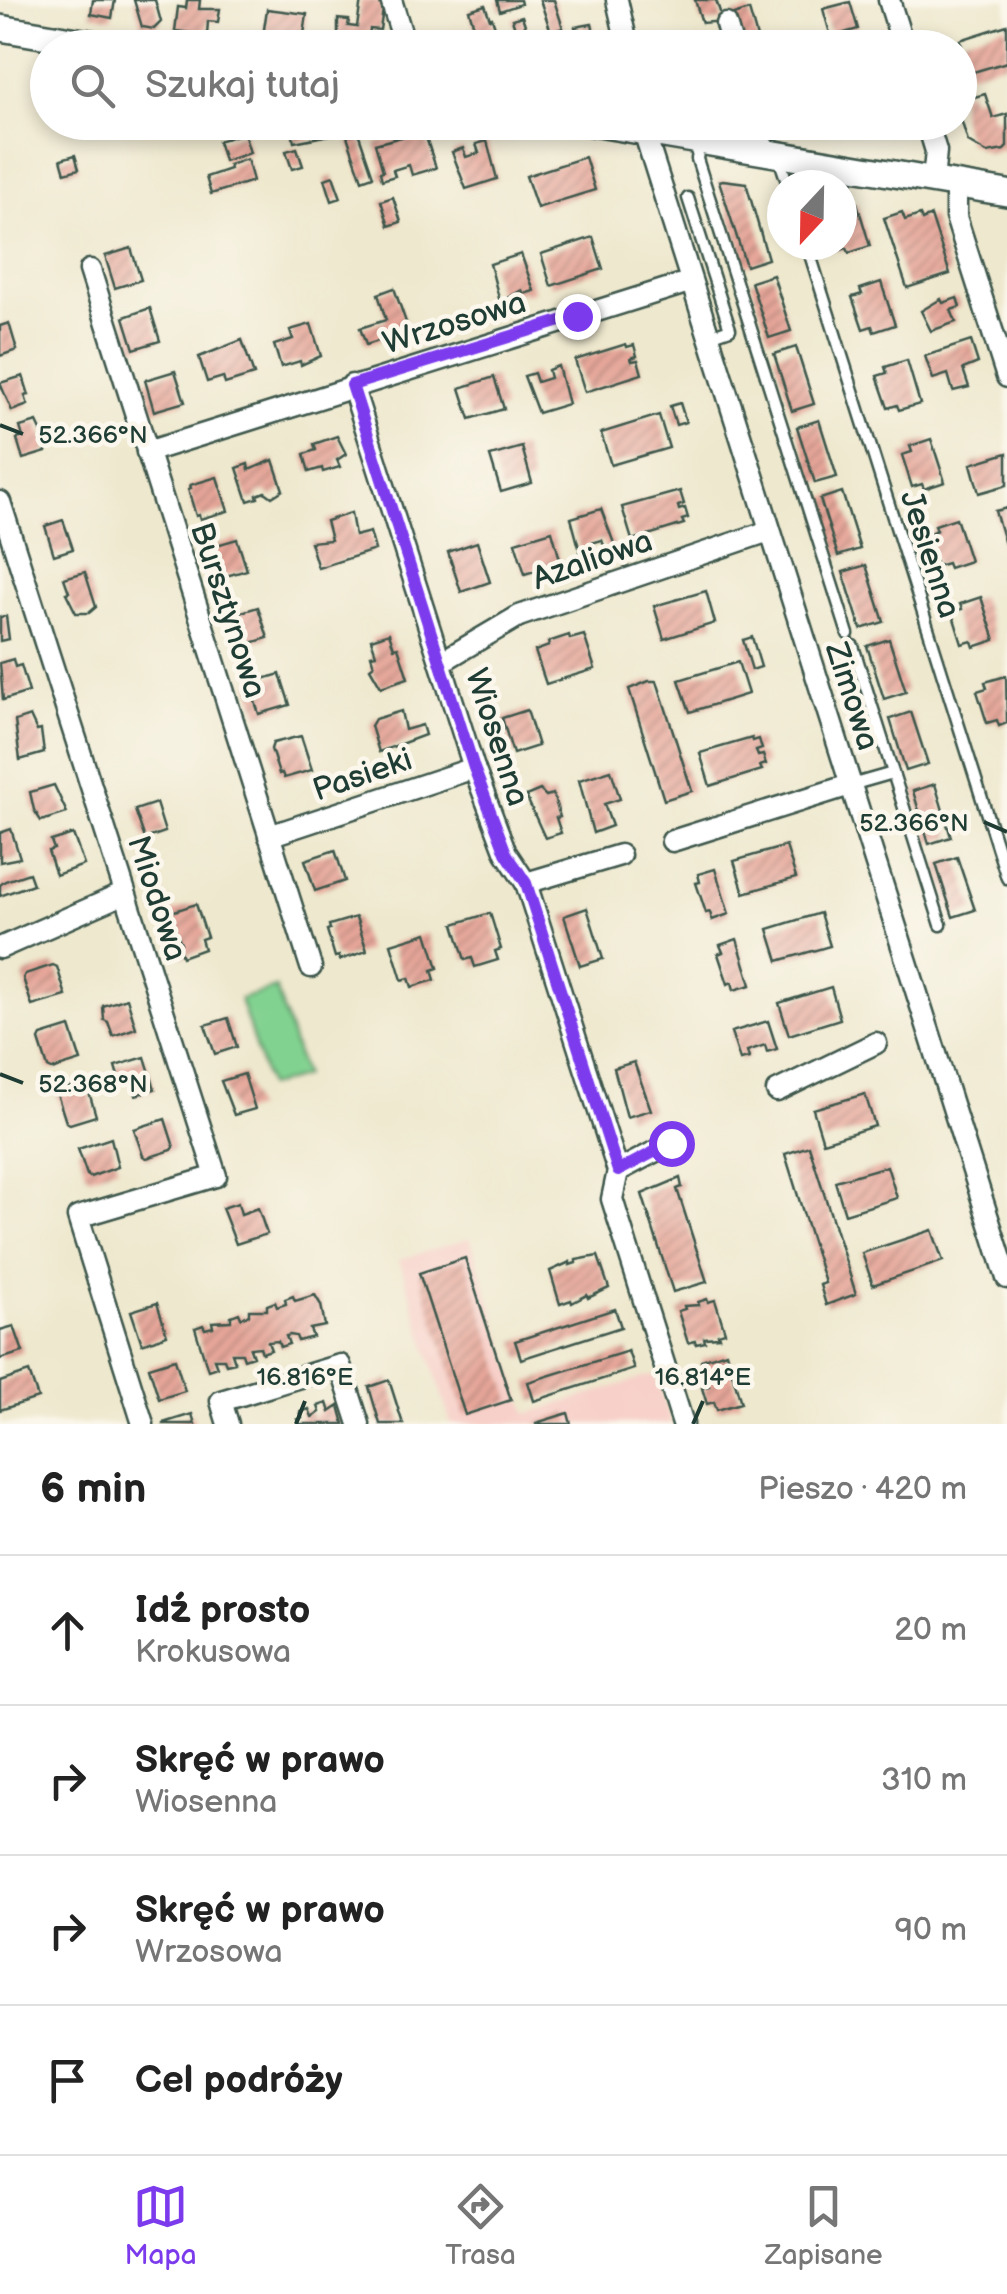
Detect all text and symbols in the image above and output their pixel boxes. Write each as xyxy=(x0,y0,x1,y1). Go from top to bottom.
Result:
search box xyxy=(30,30,977,140)
icon: search xyxy=(65,58,120,113)
text: Szukaj tutaj xyxy=(145,63,340,108)
north arrow xyxy=(767,170,857,260)
street label: Wrzosowa xyxy=(378,283,531,364)
route end xyxy=(555,294,601,340)
text: 52.366°N xyxy=(38,420,148,451)
street label: Jesienna xyxy=(891,486,968,623)
street label: Bursztynowa xyxy=(181,518,274,703)
street label: Azaliowa xyxy=(527,522,658,599)
street label: Zimowa xyxy=(816,637,887,755)
street label: Wiosenna xyxy=(456,664,537,811)
street label: Pasieki xyxy=(308,740,417,811)
text: 52.366°N xyxy=(859,808,969,839)
street label: Miodowa xyxy=(118,831,195,966)
text: 52.368°N xyxy=(38,1069,148,1100)
route start xyxy=(649,1121,695,1167)
text: 16.816°E xyxy=(257,1362,353,1393)
text: 16.814°E xyxy=(655,1362,751,1393)
text: 6 min xyxy=(40,1464,146,1515)
text: Pieszo · 420 m xyxy=(758,1470,967,1509)
text: Idź prosto xyxy=(135,1588,310,1633)
icon: ahead xyxy=(40,1603,95,1658)
text: 20 m xyxy=(894,1611,967,1650)
text: Krokusowa xyxy=(135,1633,291,1672)
text: Skręć w prawo xyxy=(135,1738,385,1783)
icon: right xyxy=(40,1753,95,1808)
text: 310 m xyxy=(881,1761,967,1800)
text: Wiosenna xyxy=(135,1783,277,1822)
text: Skręć w prawo xyxy=(135,1888,385,1933)
icon: right xyxy=(40,1903,95,1958)
text: 90 m xyxy=(895,1911,967,1950)
text: Wrzosowa xyxy=(135,1933,283,1972)
icon: arrive xyxy=(40,2053,95,2108)
text: Cel podróży xyxy=(135,2058,343,2103)
tab: Mapa xyxy=(124,2179,197,2272)
tab: Trasa xyxy=(445,2179,516,2272)
tab: Zapisane xyxy=(765,2179,883,2272)

